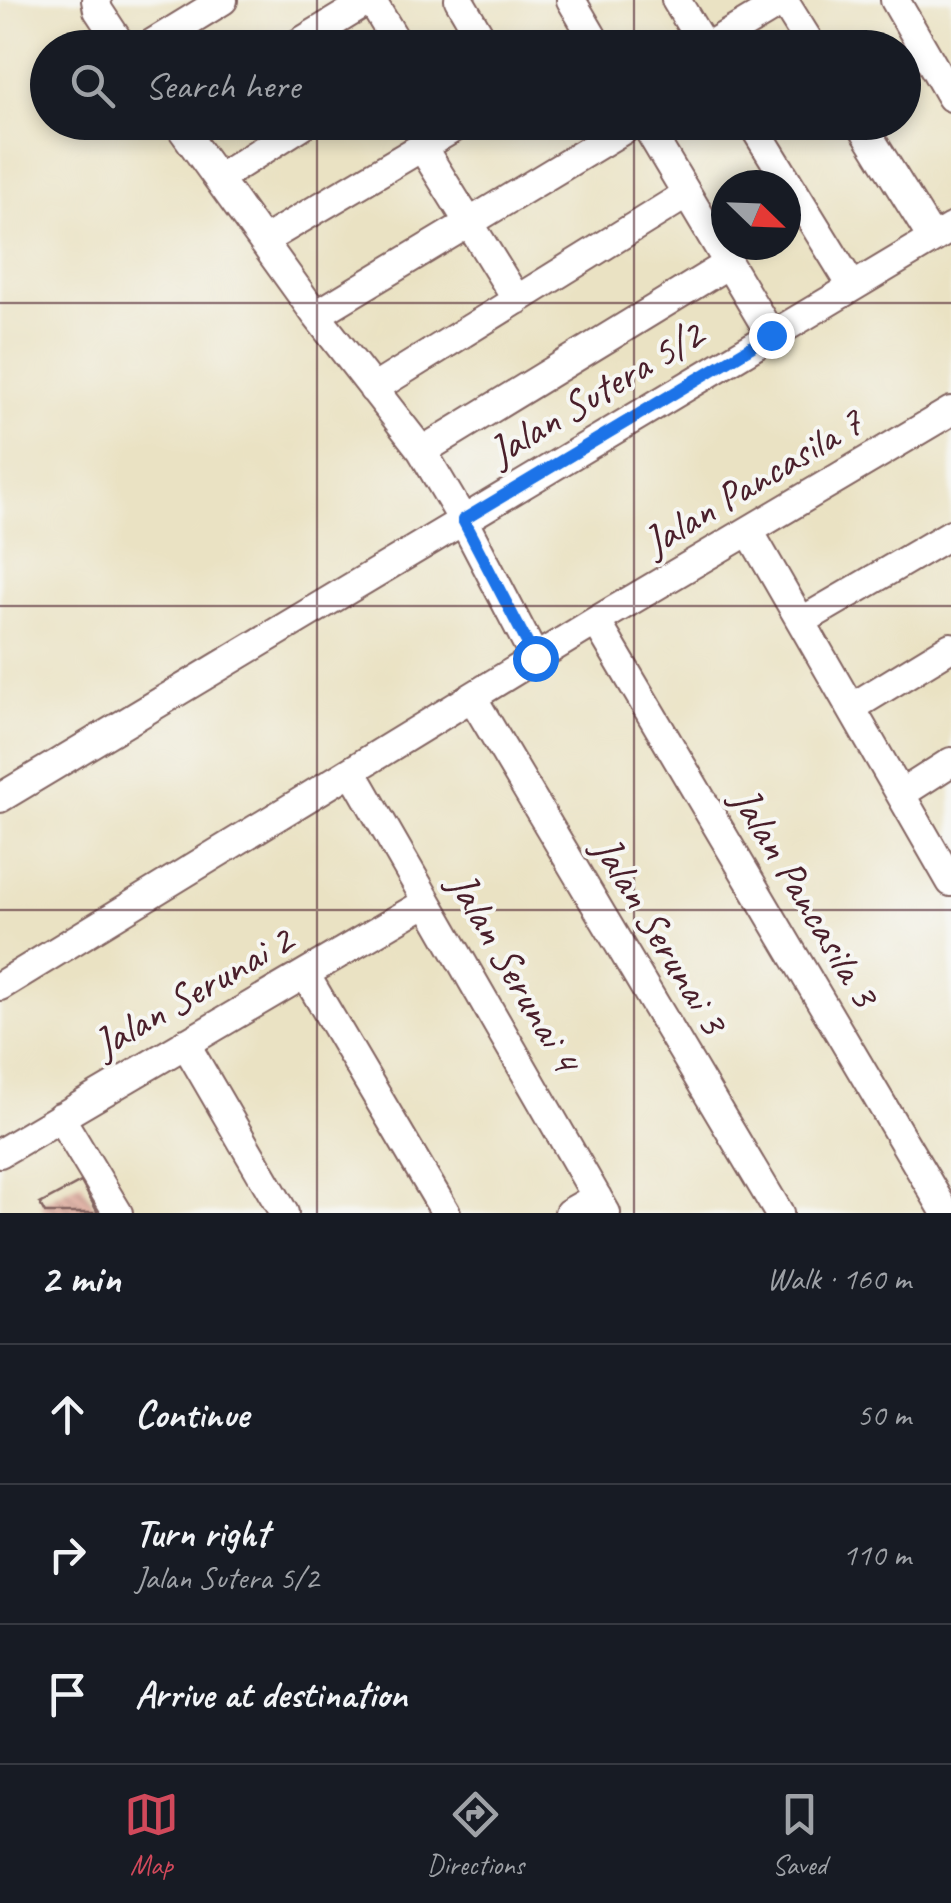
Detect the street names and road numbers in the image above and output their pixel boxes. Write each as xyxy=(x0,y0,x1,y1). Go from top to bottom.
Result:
street label: Jalan Sutera 5/2 xyxy=(477,307,716,479)
street label: Jalan Pancasila 7 xyxy=(632,395,874,569)
street label: Jalan Pancasila 3 xyxy=(718,776,893,1019)
street label: Jalan Serunai 3 xyxy=(579,825,741,1046)
street label: Jalan Serunai 4 xyxy=(435,861,594,1085)
street label: Jalan Serunai 2 xyxy=(82,912,305,1071)

